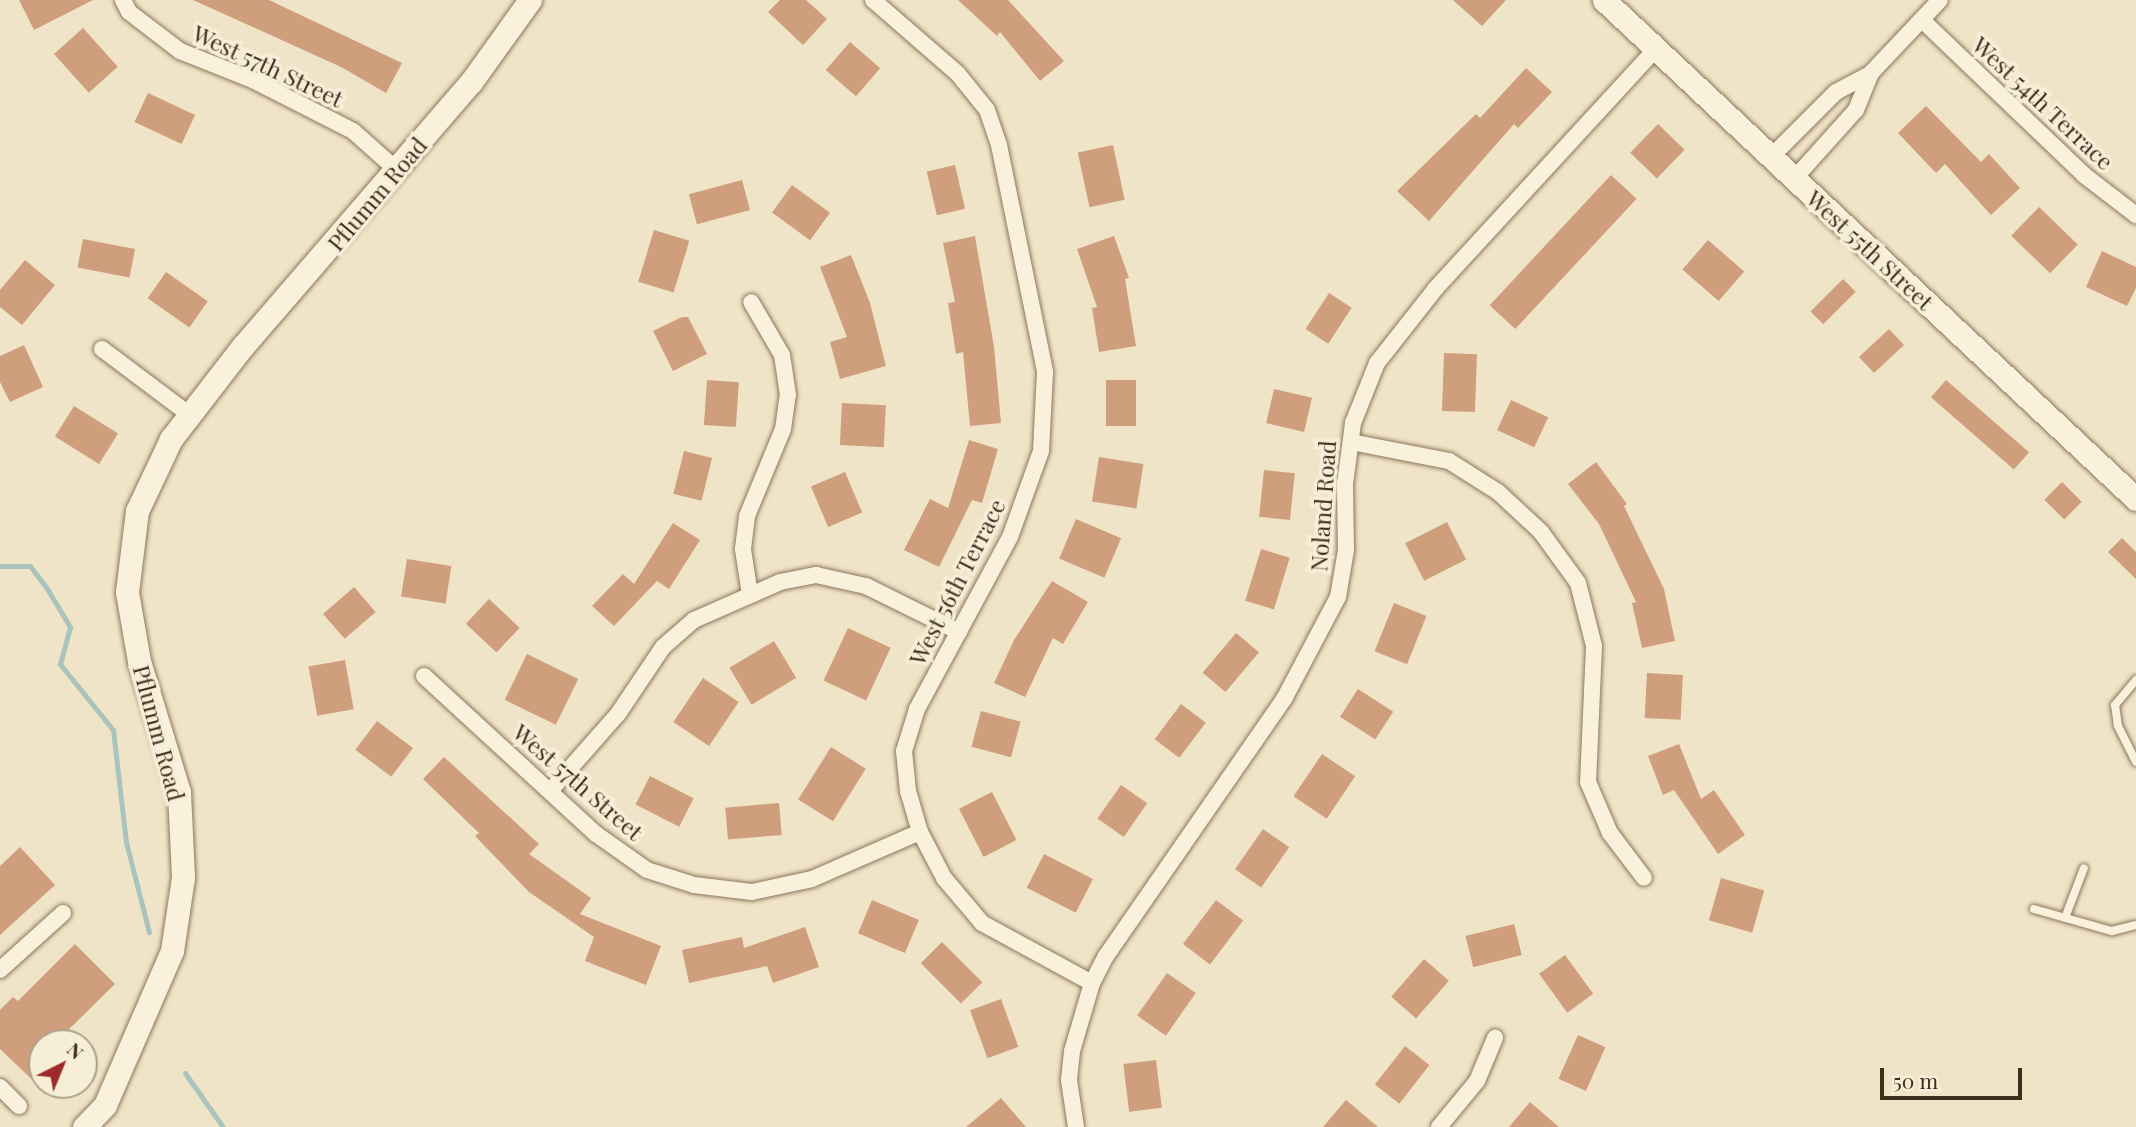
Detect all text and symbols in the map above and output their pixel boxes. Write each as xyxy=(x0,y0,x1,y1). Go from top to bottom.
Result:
street label: West 57th Street xyxy=(188,19,348,113)
street label: West 54th Terrace xyxy=(1967,31,2119,175)
street label: Pflumm Road xyxy=(322,132,432,256)
street label: West 55th Street xyxy=(1801,184,1939,316)
street label: Noland Road xyxy=(1305,440,1341,572)
street label: West 56th Terrace xyxy=(903,494,1011,670)
street label: Pflumm Road xyxy=(128,662,190,804)
street label: West 57th Street xyxy=(507,718,649,846)
north arrow xyxy=(28,1029,98,1099)
text: N xyxy=(62,1036,90,1064)
scale bar xyxy=(1884,1054,2026,1098)
text: 50 m xyxy=(1893,1066,1938,1094)

